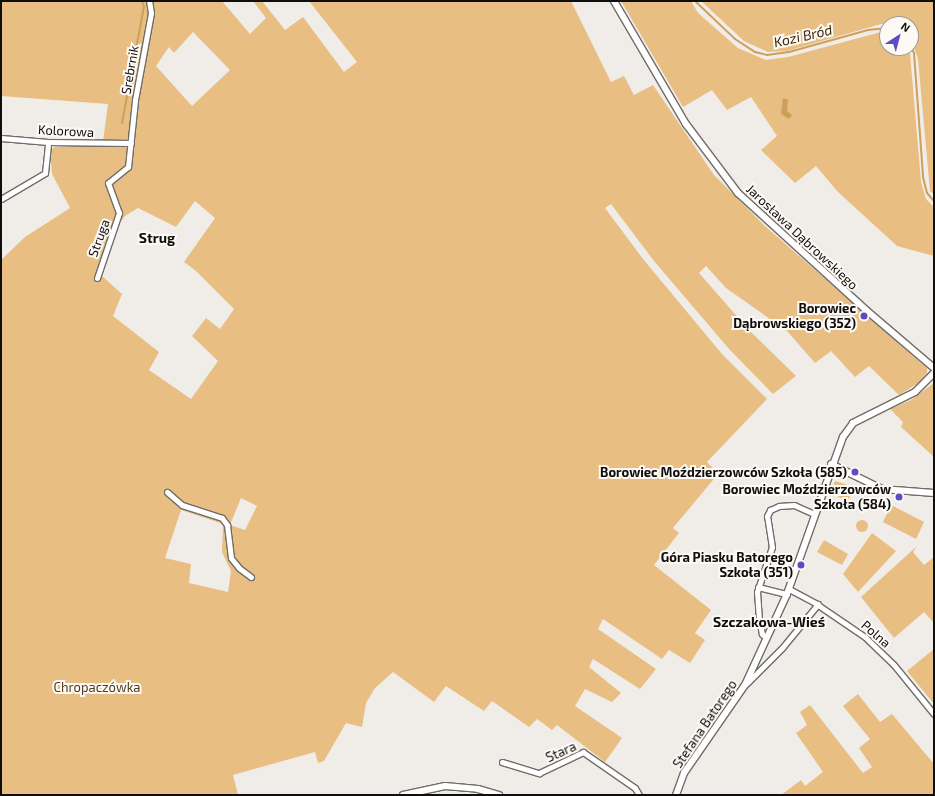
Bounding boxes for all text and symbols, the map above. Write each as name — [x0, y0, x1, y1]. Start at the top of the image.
north arrow — [879, 16, 919, 56]
text: N — [899, 19, 913, 34]
water label: Kozi Bród — [772, 21, 834, 51]
street label: Srebrnik — [118, 44, 142, 96]
street label: Kolorowa — [37, 122, 95, 140]
street label: Jarosława Dąbrowskiego — [743, 181, 861, 293]
street label: Struga — [85, 217, 113, 259]
district label: Strug — [139, 230, 175, 246]
place label: Borowiec Dąbrowskiego (352) — [733, 301, 856, 332]
marker: Borowiec Dąbrowskiego (352) — [859, 311, 869, 321]
place label: Borowiec Moździerzowców Szkoła (585) — [600, 464, 847, 480]
marker: Borowiec Moździerzowców Szkoła (585) — [850, 467, 860, 477]
place label: Borowiec Moździerzowców Szkoła (584) — [723, 482, 891, 513]
marker: Borowiec Moździerzowców Szkoła (584) — [894, 492, 904, 502]
place label: Góra Piasku Batorego Szkoła (351) — [661, 550, 793, 581]
marker: Góra Piasku Batorego Szkoła (351) — [796, 560, 806, 570]
district label: Szczakowa-Wieś — [713, 614, 825, 630]
street label: Polna — [858, 617, 894, 651]
street label: Stefana Batorego — [670, 677, 740, 771]
park label: Chropaczówka — [54, 679, 140, 695]
street label: Stara — [543, 738, 579, 766]

